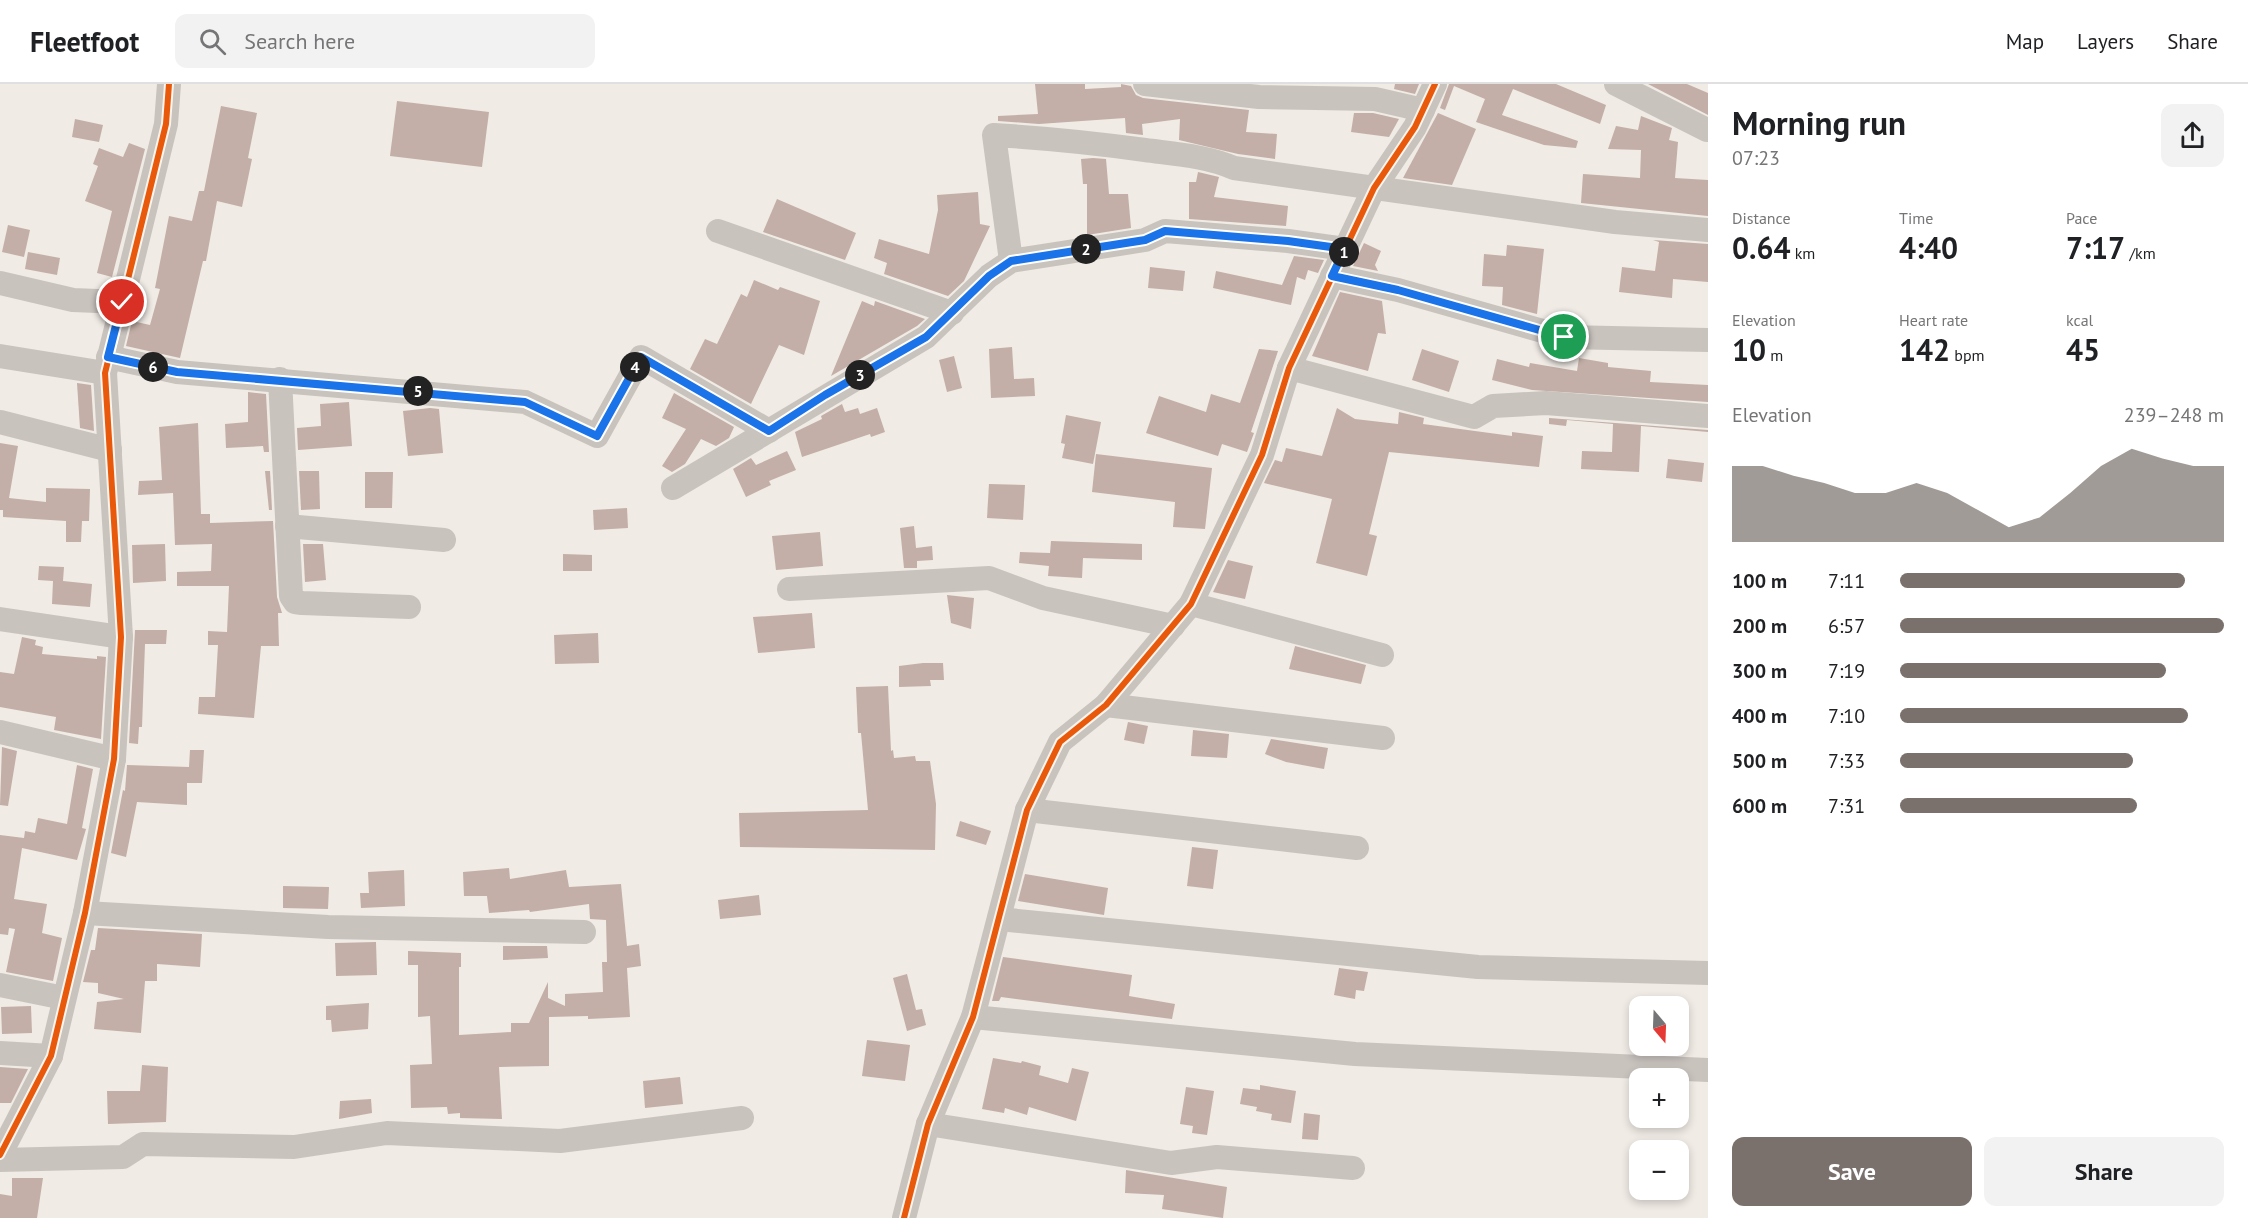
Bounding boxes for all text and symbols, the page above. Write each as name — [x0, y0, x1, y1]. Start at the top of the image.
search box — [175, 14, 595, 68]
text: Fleetfoot — [30, 23, 139, 60]
icon: search — [196, 25, 229, 58]
text: Search here — [244, 27, 355, 55]
text: Map — [2006, 28, 2044, 55]
text: Layers — [2077, 28, 2134, 55]
text: Share — [2167, 28, 2218, 55]
text: Morning run — [1732, 101, 1906, 144]
button: share — [2161, 104, 2224, 167]
text: 07:23 — [1732, 145, 1780, 171]
text: Distance — [1732, 208, 1791, 228]
text: Time — [1899, 208, 1933, 228]
text: Pace — [2066, 208, 2097, 228]
text: 0.64 — [1732, 228, 1790, 267]
text: 4:40 — [1899, 228, 1958, 267]
text: 7:17 — [2066, 228, 2125, 267]
pin: 2 — [1071, 234, 1101, 264]
pin: 1 — [1329, 237, 1359, 267]
text: 2 — [1081, 239, 1091, 259]
text: 1 — [1339, 242, 1349, 262]
text: km — [1790, 243, 1815, 263]
text: /km — [2125, 243, 2156, 263]
pin — [96, 276, 147, 327]
icon: check — [105, 285, 138, 318]
text: Elevation — [1732, 310, 1796, 330]
text: Heart rate — [1899, 310, 1968, 330]
text: kcal — [2066, 310, 2093, 330]
pin — [1538, 311, 1589, 362]
icon: arrive — [1547, 320, 1580, 353]
text: 10 — [1732, 330, 1766, 369]
text: 142 — [1899, 330, 1950, 369]
text: 45 — [2066, 330, 2100, 369]
text: m — [1766, 345, 1783, 365]
text: bpm — [1950, 345, 1985, 365]
pin: 6 — [138, 352, 168, 382]
pin: 4 — [620, 352, 650, 382]
text: 6 — [148, 357, 158, 377]
text: 4 — [630, 357, 640, 377]
pin: 3 — [845, 360, 875, 390]
text: 3 — [855, 365, 865, 385]
pin: 5 — [403, 376, 433, 406]
text: 5 — [413, 381, 423, 401]
text: Elevation — [1732, 402, 1812, 428]
text: 239–248 m — [2124, 402, 2224, 428]
text: 100 m — [1732, 568, 1787, 594]
text: 7:11 — [1828, 568, 1865, 594]
text: 200 m — [1732, 613, 1787, 639]
text: 6:57 — [1828, 613, 1865, 639]
text: 300 m — [1732, 658, 1787, 684]
text: 7:19 — [1828, 658, 1865, 684]
text: 400 m — [1732, 703, 1787, 729]
text: 7:10 — [1828, 703, 1865, 729]
text: 500 m — [1732, 748, 1787, 774]
text: 7:33 — [1828, 748, 1865, 774]
text: 600 m — [1732, 793, 1787, 819]
text: 7:31 — [1828, 793, 1865, 819]
north arrow — [1629, 996, 1689, 1056]
map controls — [1629, 996, 1689, 1200]
button: + — [1629, 1068, 1689, 1128]
button: Save — [1732, 1137, 1972, 1206]
button: Share — [1984, 1137, 2224, 1206]
button: − — [1629, 1140, 1689, 1200]

